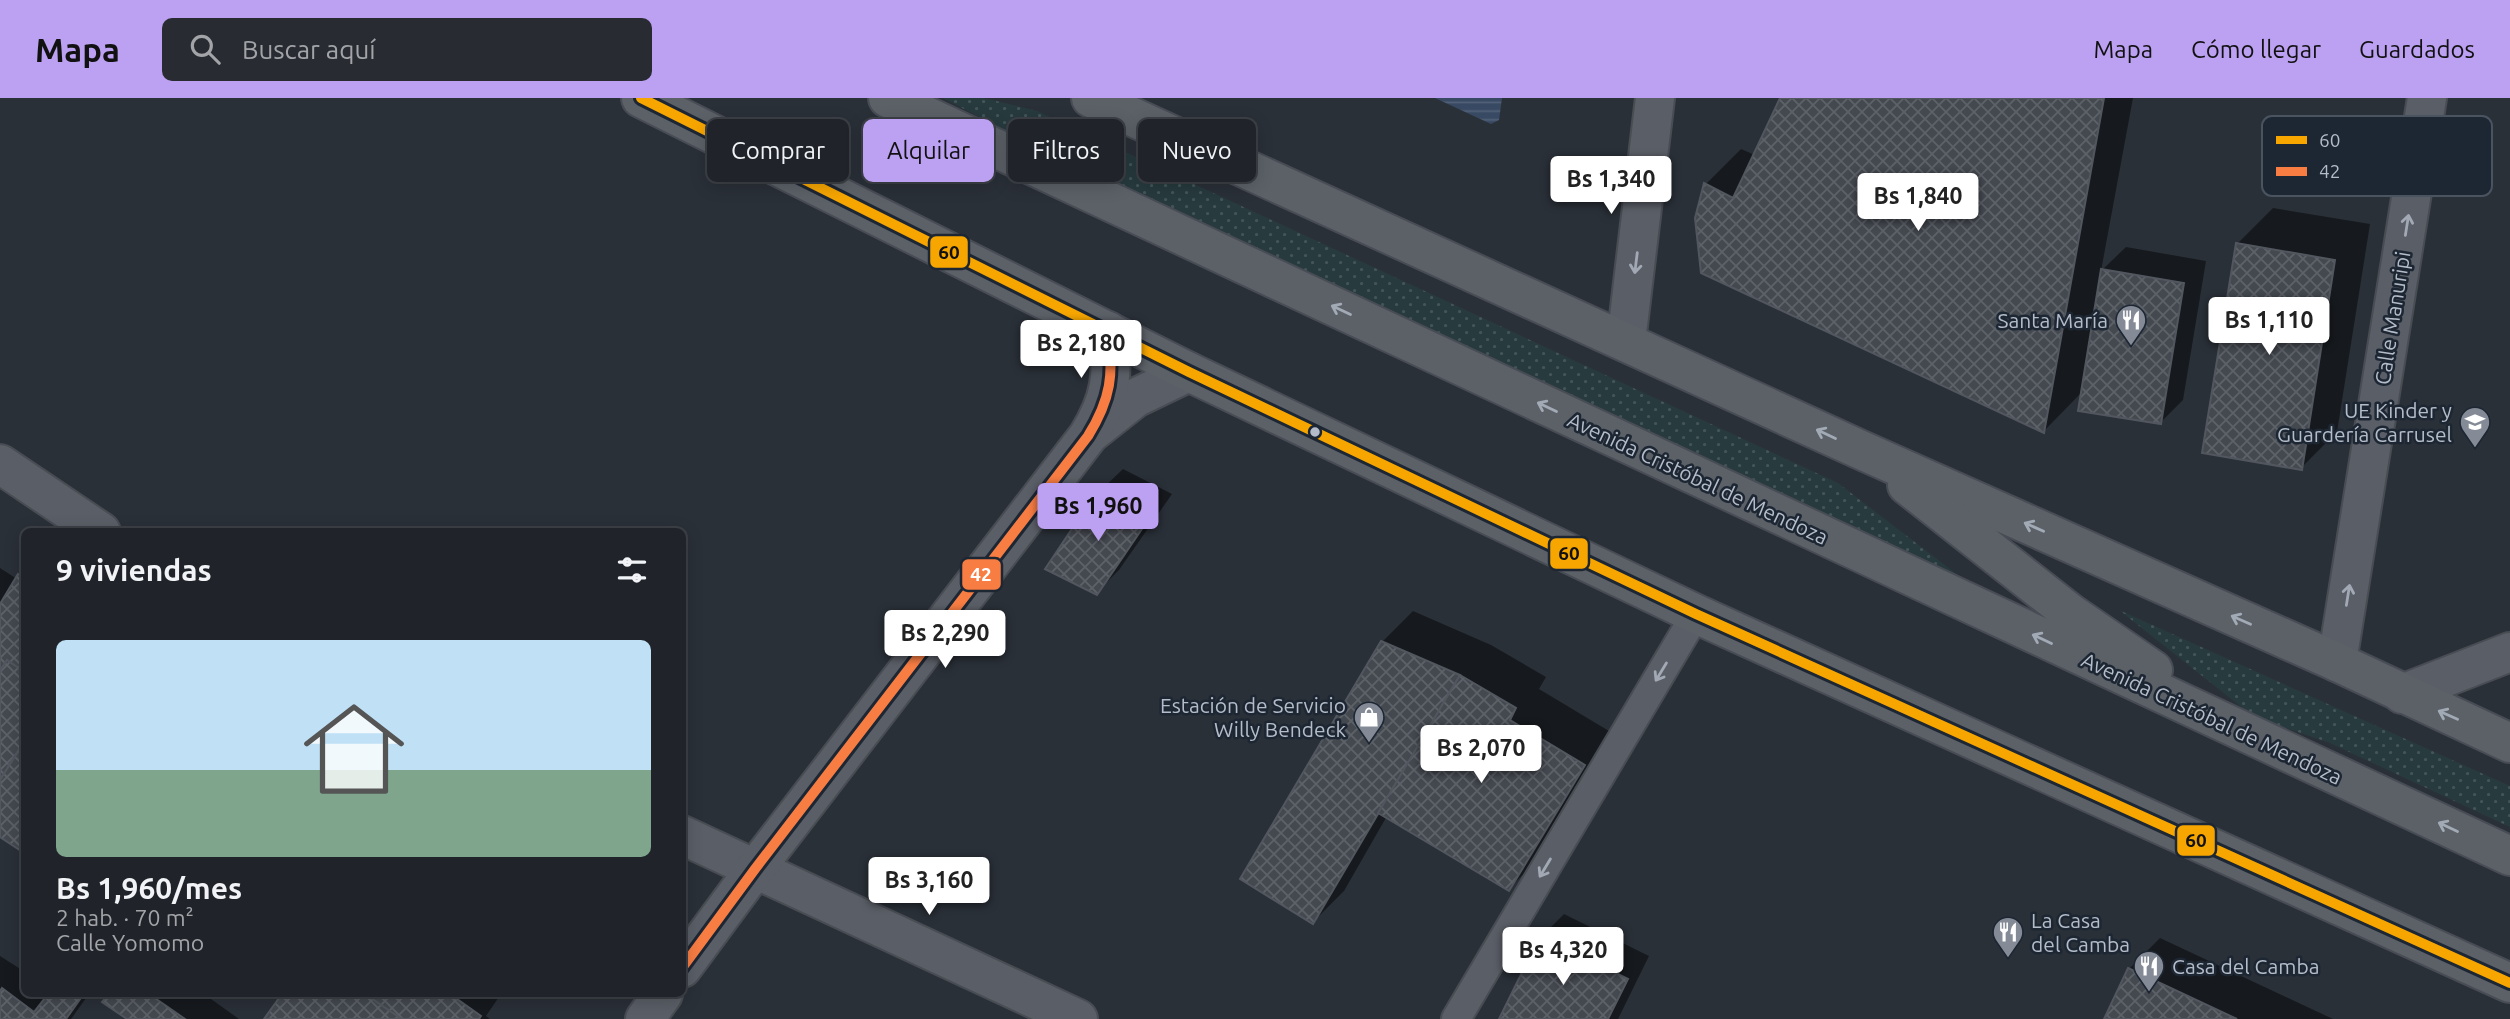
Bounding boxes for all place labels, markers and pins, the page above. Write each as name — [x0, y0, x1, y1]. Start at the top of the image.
pin: Bs 1,340 — [1539, 156, 1683, 216]
pin: Bs 1,840 — [1846, 174, 1990, 233]
pin: Bs 1,110 — [2197, 298, 2341, 357]
restaurant icon: Santa María — [2114, 303, 2148, 347]
place label: Santa María — [1997, 308, 2108, 332]
pin: Bs 2,180 — [1009, 320, 1153, 380]
place label: UE Kinder y Guardería Carrusel — [2277, 398, 2452, 446]
school or university icon: UE Kinder y Guardería Carrusel — [2458, 405, 2492, 449]
unlabelled marker — [1308, 425, 1322, 439]
pin: Bs 1,960 — [1026, 484, 1170, 543]
pin: Bs 2,290 — [873, 610, 1017, 670]
place label: Estación de Servicio Willy Bendeck — [1160, 693, 1346, 741]
shop icon: Estación de Servicio Willy Bendeck — [1352, 700, 1386, 744]
pin: Bs 2,070 — [1409, 726, 1553, 785]
pin: Bs 3,160 — [857, 858, 1001, 917]
place label: La Casa del Camba — [2031, 908, 2130, 956]
restaurant icon: La Casa del Camba — [1991, 915, 2025, 959]
pin: Bs 4,320 — [1491, 928, 1635, 987]
restaurant icon: Casa del Camba — [2132, 949, 2166, 993]
place label: Casa del Camba — [2172, 954, 2319, 978]

